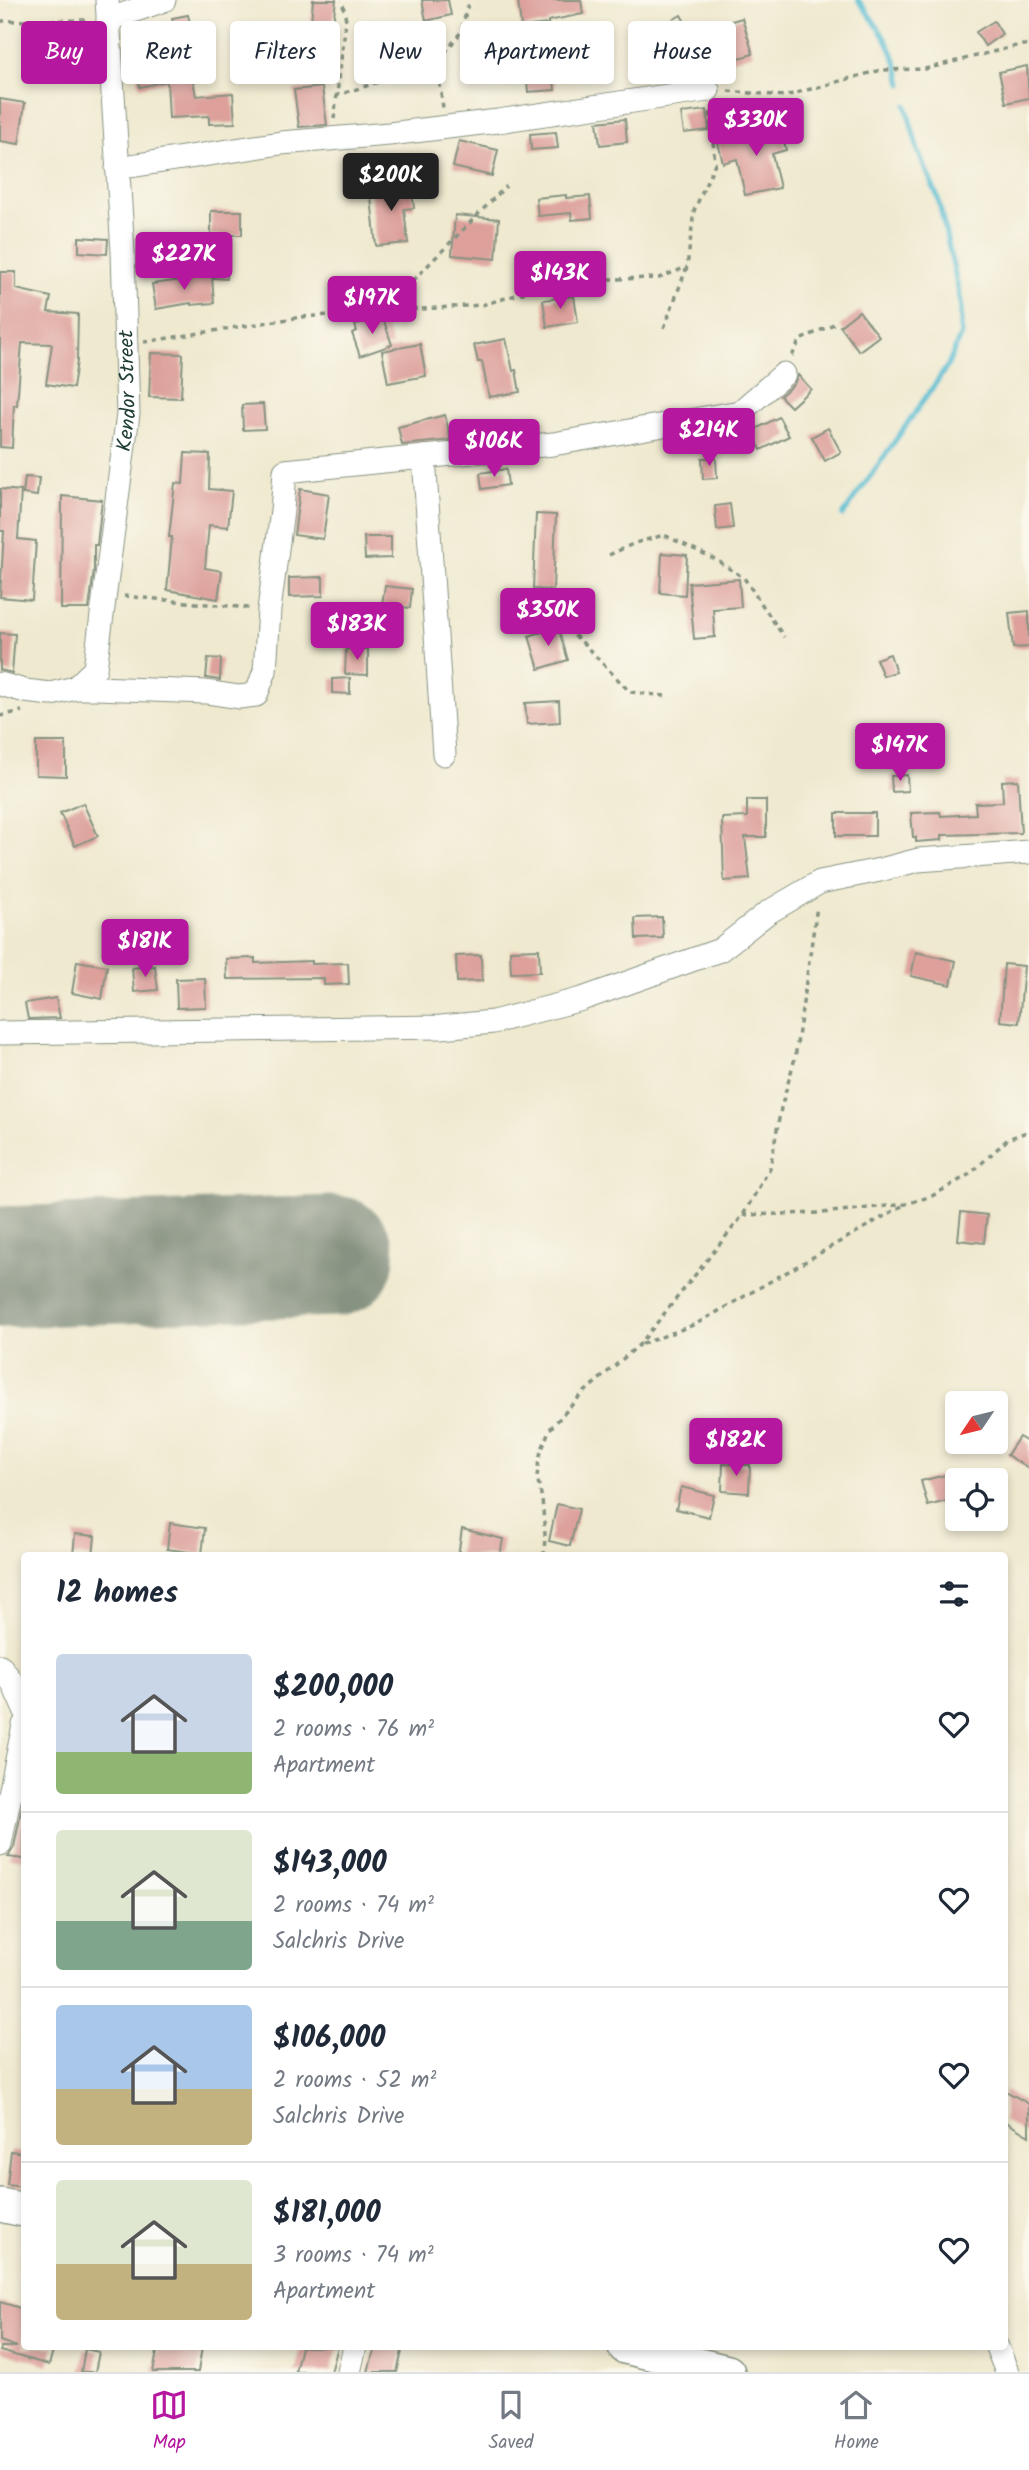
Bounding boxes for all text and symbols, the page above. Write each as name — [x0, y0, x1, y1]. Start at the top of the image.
chip: Buy — [21, 21, 107, 84]
chip: Rent — [121, 21, 216, 84]
chip: Filters — [230, 21, 340, 84]
chip: New — [354, 21, 446, 84]
chip: Apartment — [460, 21, 614, 84]
chip: House — [628, 21, 736, 84]
pin: $330K — [707, 99, 805, 158]
text: $330K — [724, 103, 788, 139]
pin: $200K — [342, 154, 440, 213]
text: $200K — [359, 158, 423, 194]
pin: $227K — [135, 232, 233, 292]
text: $227K — [151, 237, 217, 273]
pin: $143K — [511, 252, 609, 311]
text: $143K — [530, 256, 590, 292]
pin: $197K — [323, 276, 421, 336]
text: $197K — [344, 281, 400, 317]
street label: Kendor Street — [108, 328, 146, 454]
pin: $214K — [660, 408, 758, 468]
text: $214K — [679, 413, 739, 449]
pin: $106K — [445, 420, 543, 479]
text: $106K — [465, 424, 523, 460]
pin: $350K — [499, 588, 597, 648]
text: $350K — [516, 593, 580, 629]
pin: $183K — [308, 602, 406, 662]
text: $183K — [327, 607, 387, 643]
pin: $147K — [851, 724, 949, 783]
text: $147K — [871, 728, 929, 764]
pin: $181K — [96, 920, 194, 979]
text: $181K — [118, 924, 172, 960]
north arrow — [945, 1391, 1008, 1454]
map controls — [945, 1391, 1008, 1531]
pin: $182K — [687, 1418, 785, 1478]
text: $182K — [705, 1423, 767, 1459]
button: locate — [945, 1468, 1008, 1531]
text: 12 homes — [56, 1570, 178, 1618]
icon: filters — [935, 1575, 973, 1613]
text: $200,000 — [273, 1664, 393, 1712]
icon: home — [112, 1682, 196, 1766]
icon: heart — [935, 1705, 973, 1743]
text: 2 rooms · 76 m² — [273, 1712, 434, 1748]
text: Apartment — [273, 1748, 375, 1784]
text: $143,000 — [273, 1840, 387, 1888]
icon: home — [112, 1858, 196, 1942]
icon: heart — [935, 1881, 973, 1919]
text: 2 rooms · 74 m² — [273, 1888, 434, 1924]
text: Salchris Drive — [273, 1924, 404, 1960]
text: $106,000 — [273, 2015, 386, 2063]
icon: home — [112, 2033, 196, 2117]
icon: heart — [935, 2056, 973, 2094]
text: 2 rooms · 52 m² — [273, 2063, 436, 2099]
text: Salchris Drive — [273, 2099, 404, 2135]
text: $181,000 — [273, 2190, 381, 2238]
icon: home — [112, 2208, 196, 2292]
icon: heart — [935, 2231, 973, 2269]
text: 3 rooms · 74 m² — [273, 2238, 434, 2274]
text: Apartment — [273, 2274, 375, 2310]
tab: Map — [150, 2386, 188, 2458]
tab: Saved — [488, 2386, 534, 2458]
tab: Home — [834, 2386, 879, 2458]

